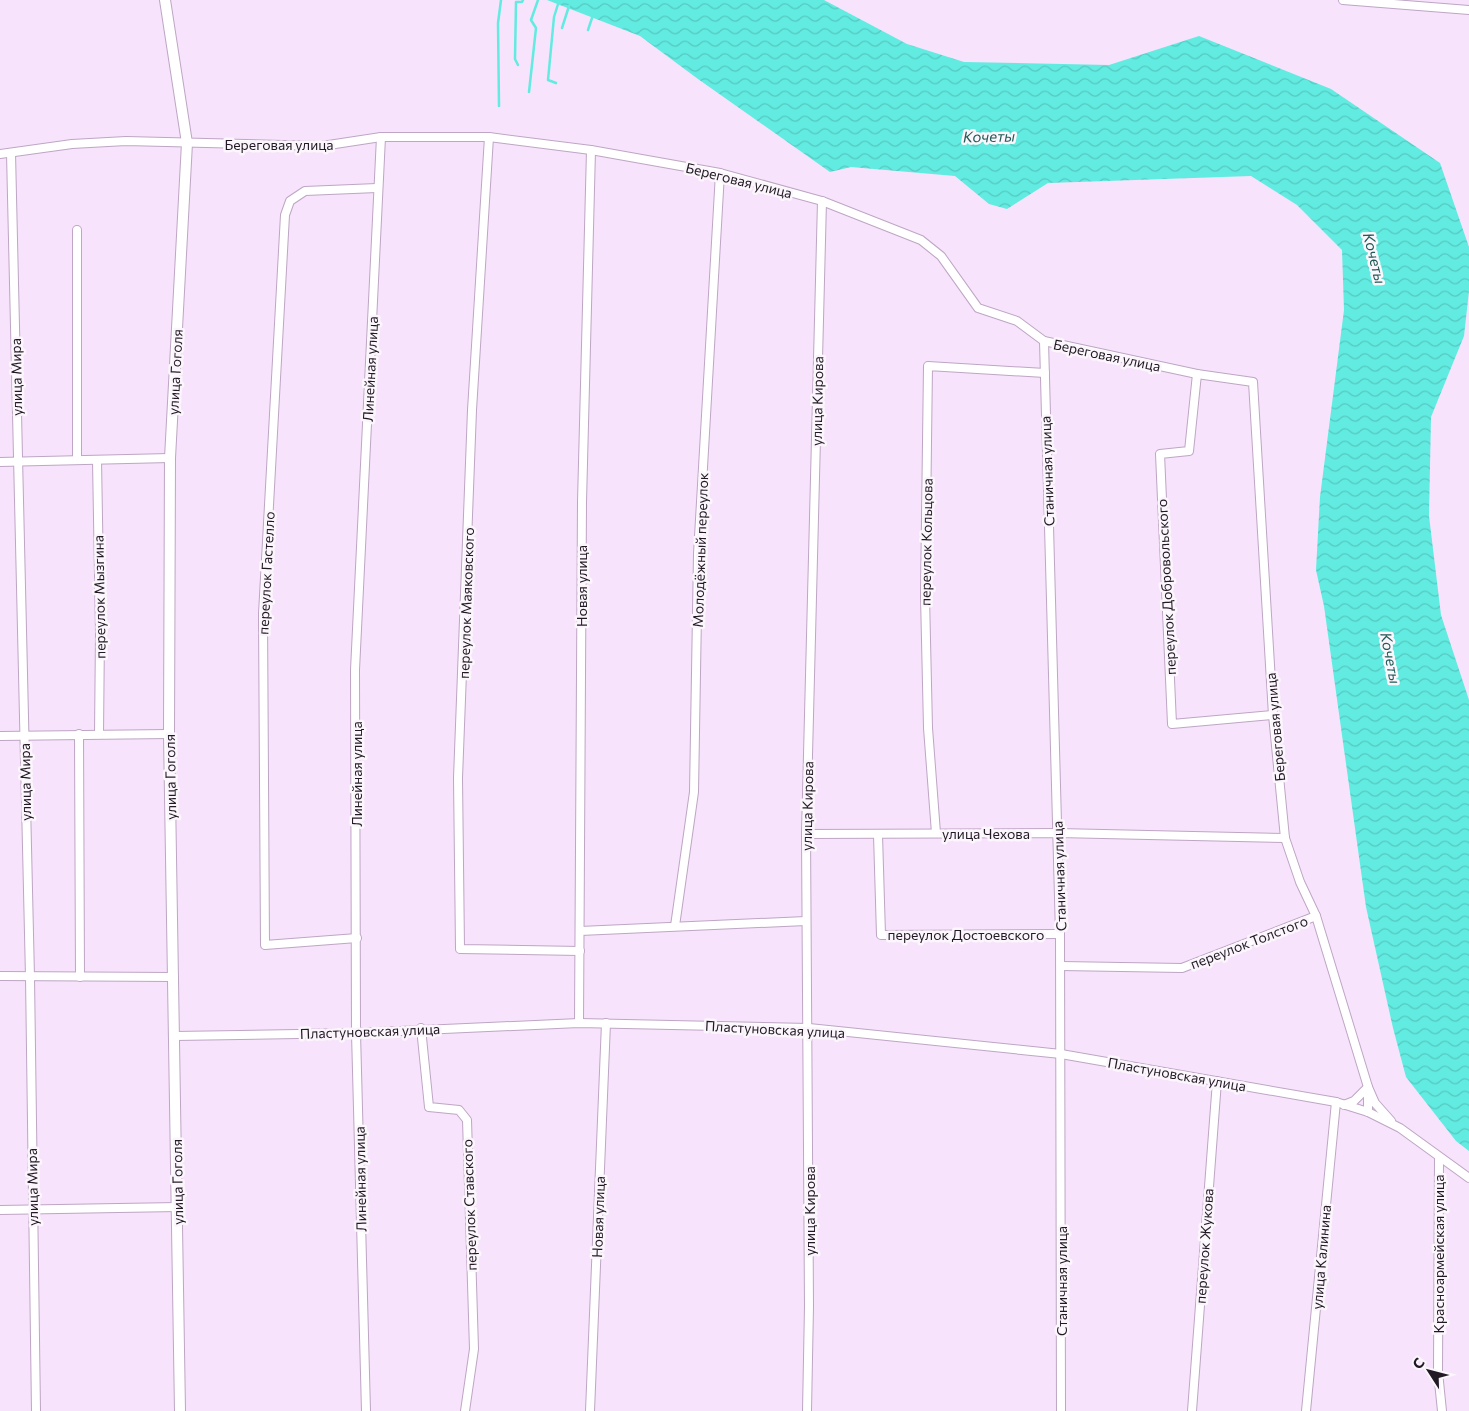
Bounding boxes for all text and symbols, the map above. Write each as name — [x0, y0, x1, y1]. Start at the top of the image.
water label: Кочеты — [963, 127, 1015, 145]
street label: Береговая улица — [224, 136, 334, 153]
street label: Береговая улица — [684, 159, 794, 201]
water label: Кочеты — [1360, 231, 1390, 286]
street label: Линейная улица — [359, 316, 381, 422]
street label: улица Гоголя — [164, 329, 186, 415]
street label: Береговая улица — [1052, 335, 1162, 375]
street label: улица Мира — [7, 338, 25, 416]
street label: улица Кирова — [808, 356, 826, 446]
street label: Станичная улица — [1037, 416, 1057, 526]
street label: Молодёжный переулок — [689, 472, 711, 628]
street label: переулок Кольцова — [916, 478, 936, 606]
street label: переулок Добровольского — [1153, 498, 1179, 676]
street label: переулок Гастелло — [254, 511, 278, 635]
street label: переулок Маяковского — [455, 527, 477, 679]
street label: переулок Мызгина — [89, 535, 109, 659]
street label: Новая улица — [573, 545, 590, 627]
water label: Кочеты — [1377, 631, 1405, 685]
street label: Береговая улица — [1262, 672, 1288, 782]
street label: Линейная улица — [348, 721, 365, 827]
street label: улица Гоголя — [161, 734, 179, 820]
street label: улица Мира — [16, 743, 34, 821]
street label: улица Кирова — [798, 761, 816, 851]
street label: Станичная улица — [1049, 821, 1069, 931]
street label: улица Чехова — [942, 825, 1030, 842]
street label: переулок Толстого — [1188, 912, 1310, 972]
street label: переулок Достоевского — [888, 926, 1044, 943]
street label: Пластуновская улица — [704, 1017, 846, 1041]
street label: Пластуновская улица — [300, 1020, 440, 1042]
street label: Пластуновская улица — [1106, 1053, 1248, 1095]
street label: Линейная улица — [351, 1126, 369, 1232]
street label: улица Гоголя — [168, 1139, 186, 1225]
street label: переулок Ставского — [458, 1139, 480, 1271]
street label: улица Мира — [23, 1148, 41, 1226]
street label: улица Кирова — [801, 1166, 818, 1256]
street label: Красноармейская улица — [1430, 1175, 1447, 1333]
street label: Новая улица — [588, 1176, 608, 1258]
street label: переулок Жукова — [1191, 1188, 1217, 1304]
street label: улица Калинина — [1308, 1204, 1334, 1310]
street label: Станичная улица — [1053, 1226, 1070, 1336]
north arrow — [1404, 1346, 1454, 1396]
text: С — [1408, 1354, 1428, 1372]

